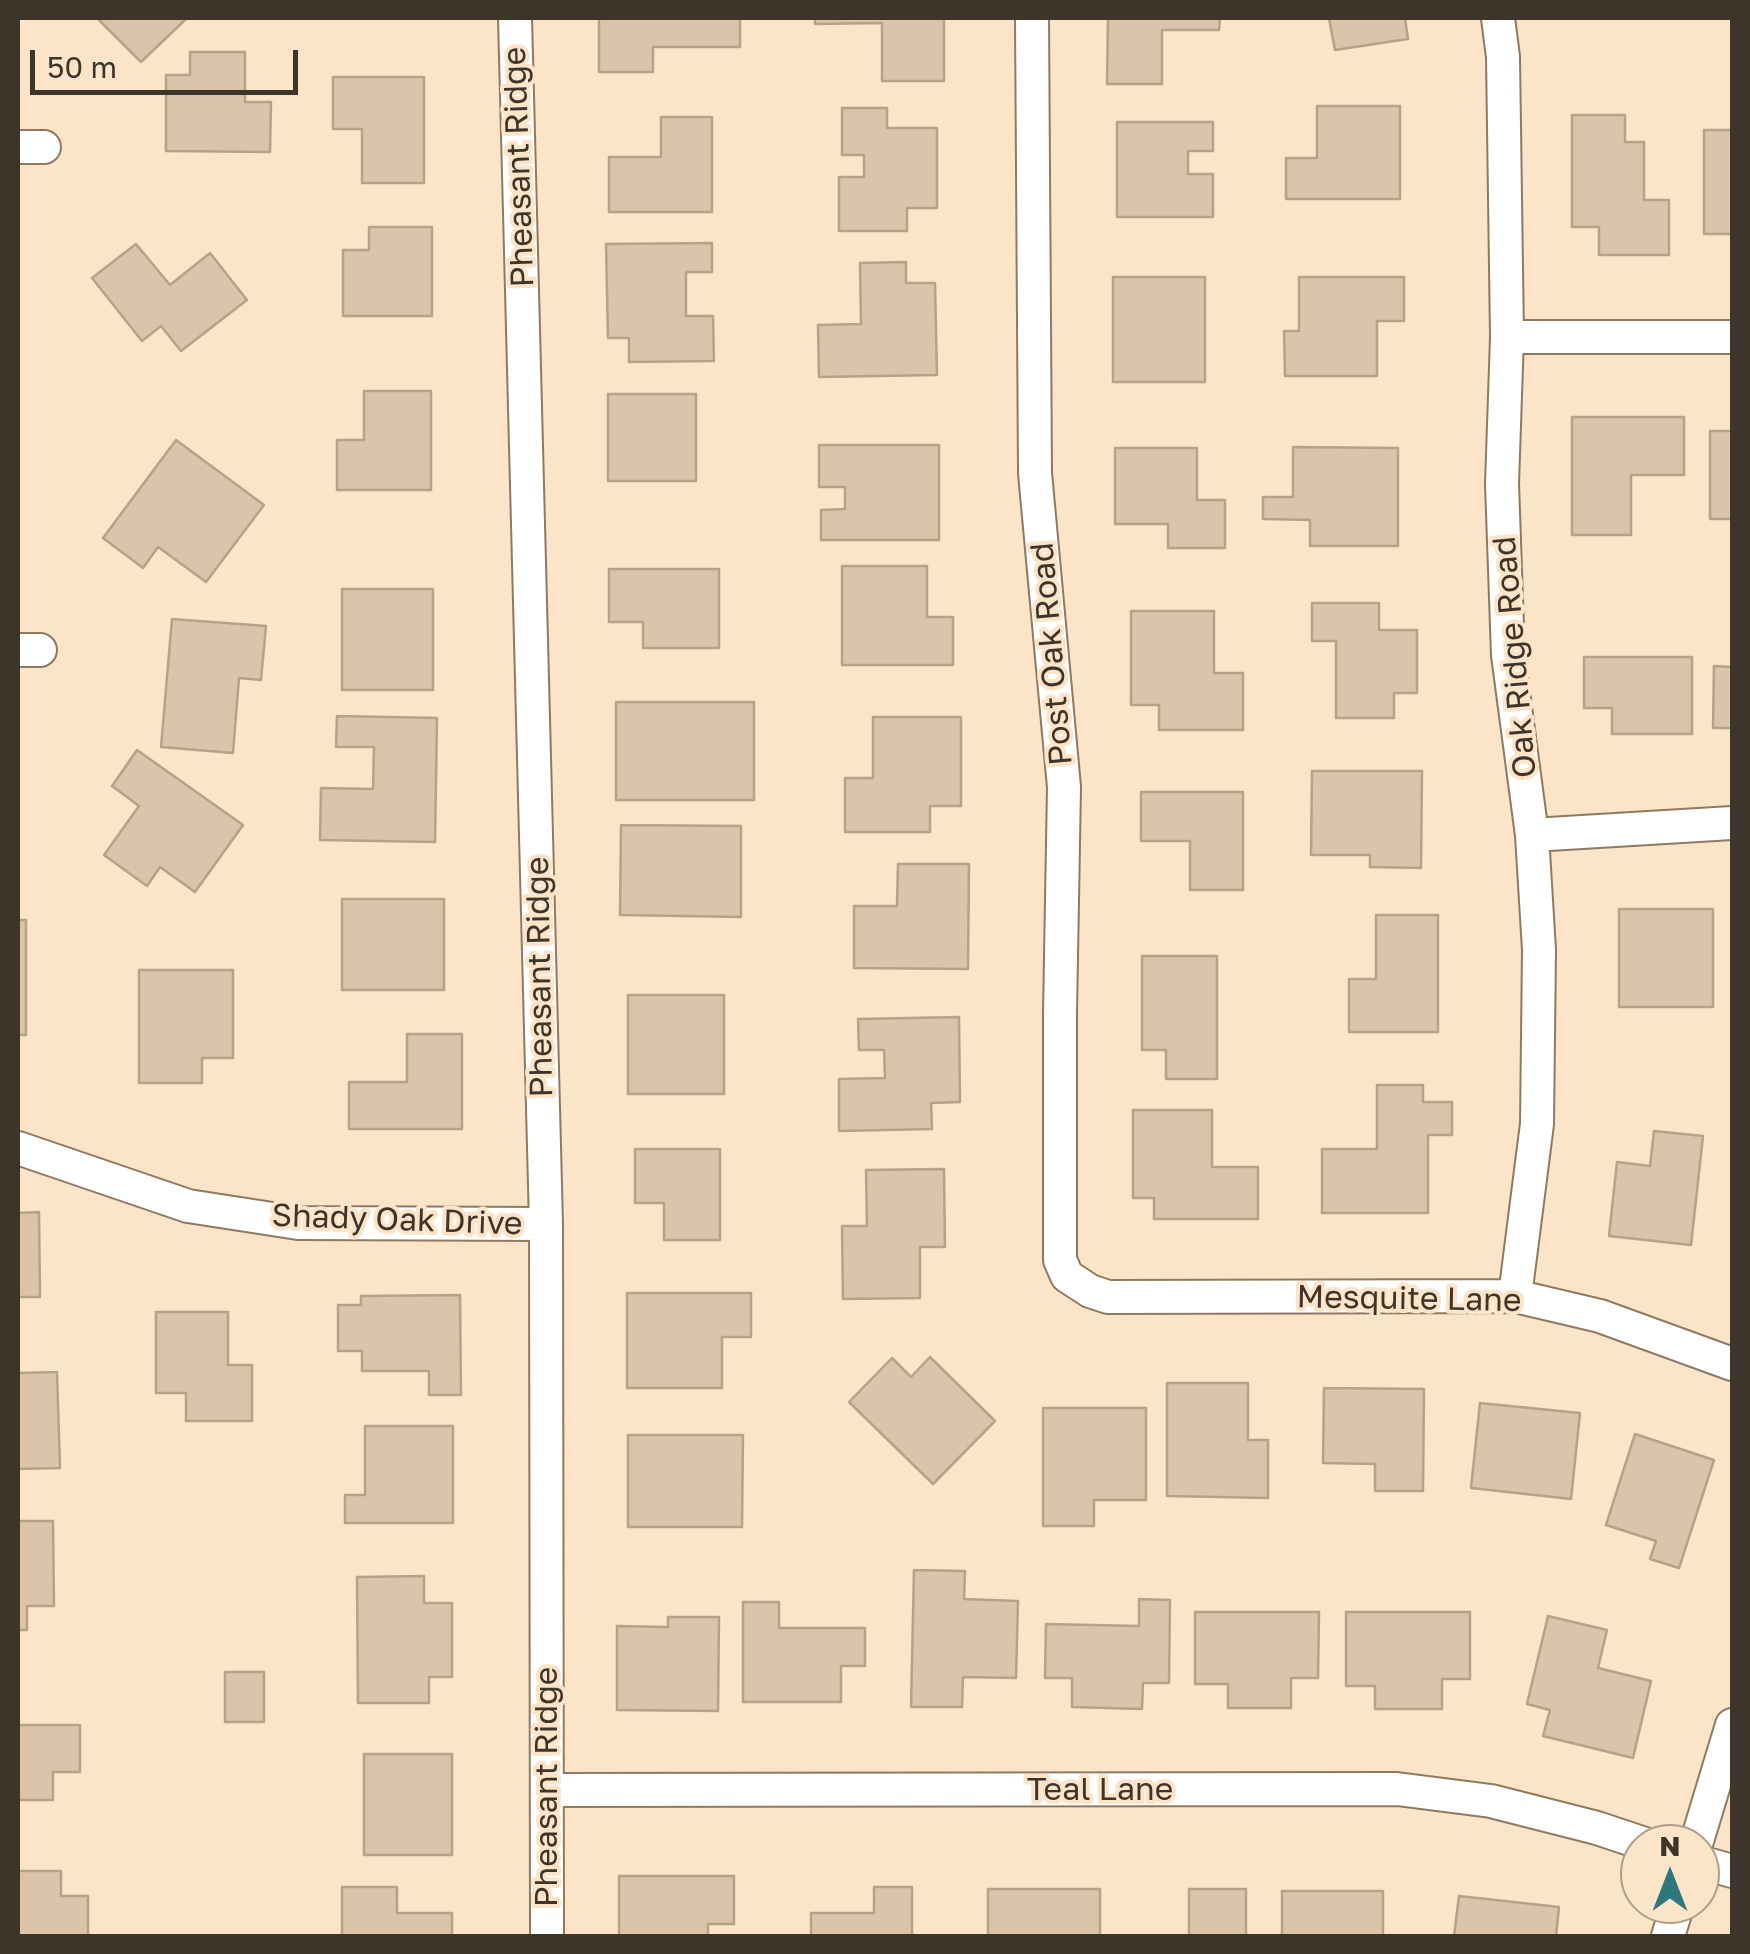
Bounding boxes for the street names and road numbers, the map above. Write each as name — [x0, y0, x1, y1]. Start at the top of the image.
street label: Pheasant Ridge — [496, 46, 542, 288]
street label: Oak Ridge Road — [1485, 535, 1545, 779]
street label: Post Oak Road — [1023, 541, 1081, 767]
street label: Pheasant Ridge — [519, 856, 561, 1098]
street label: Shady Oak Drive — [271, 1196, 523, 1244]
street label: Mesquite Lane — [1296, 1278, 1522, 1320]
street label: Pheasant Ridge — [528, 1667, 566, 1907]
street label: Teal Lane — [1027, 1771, 1173, 1809]

